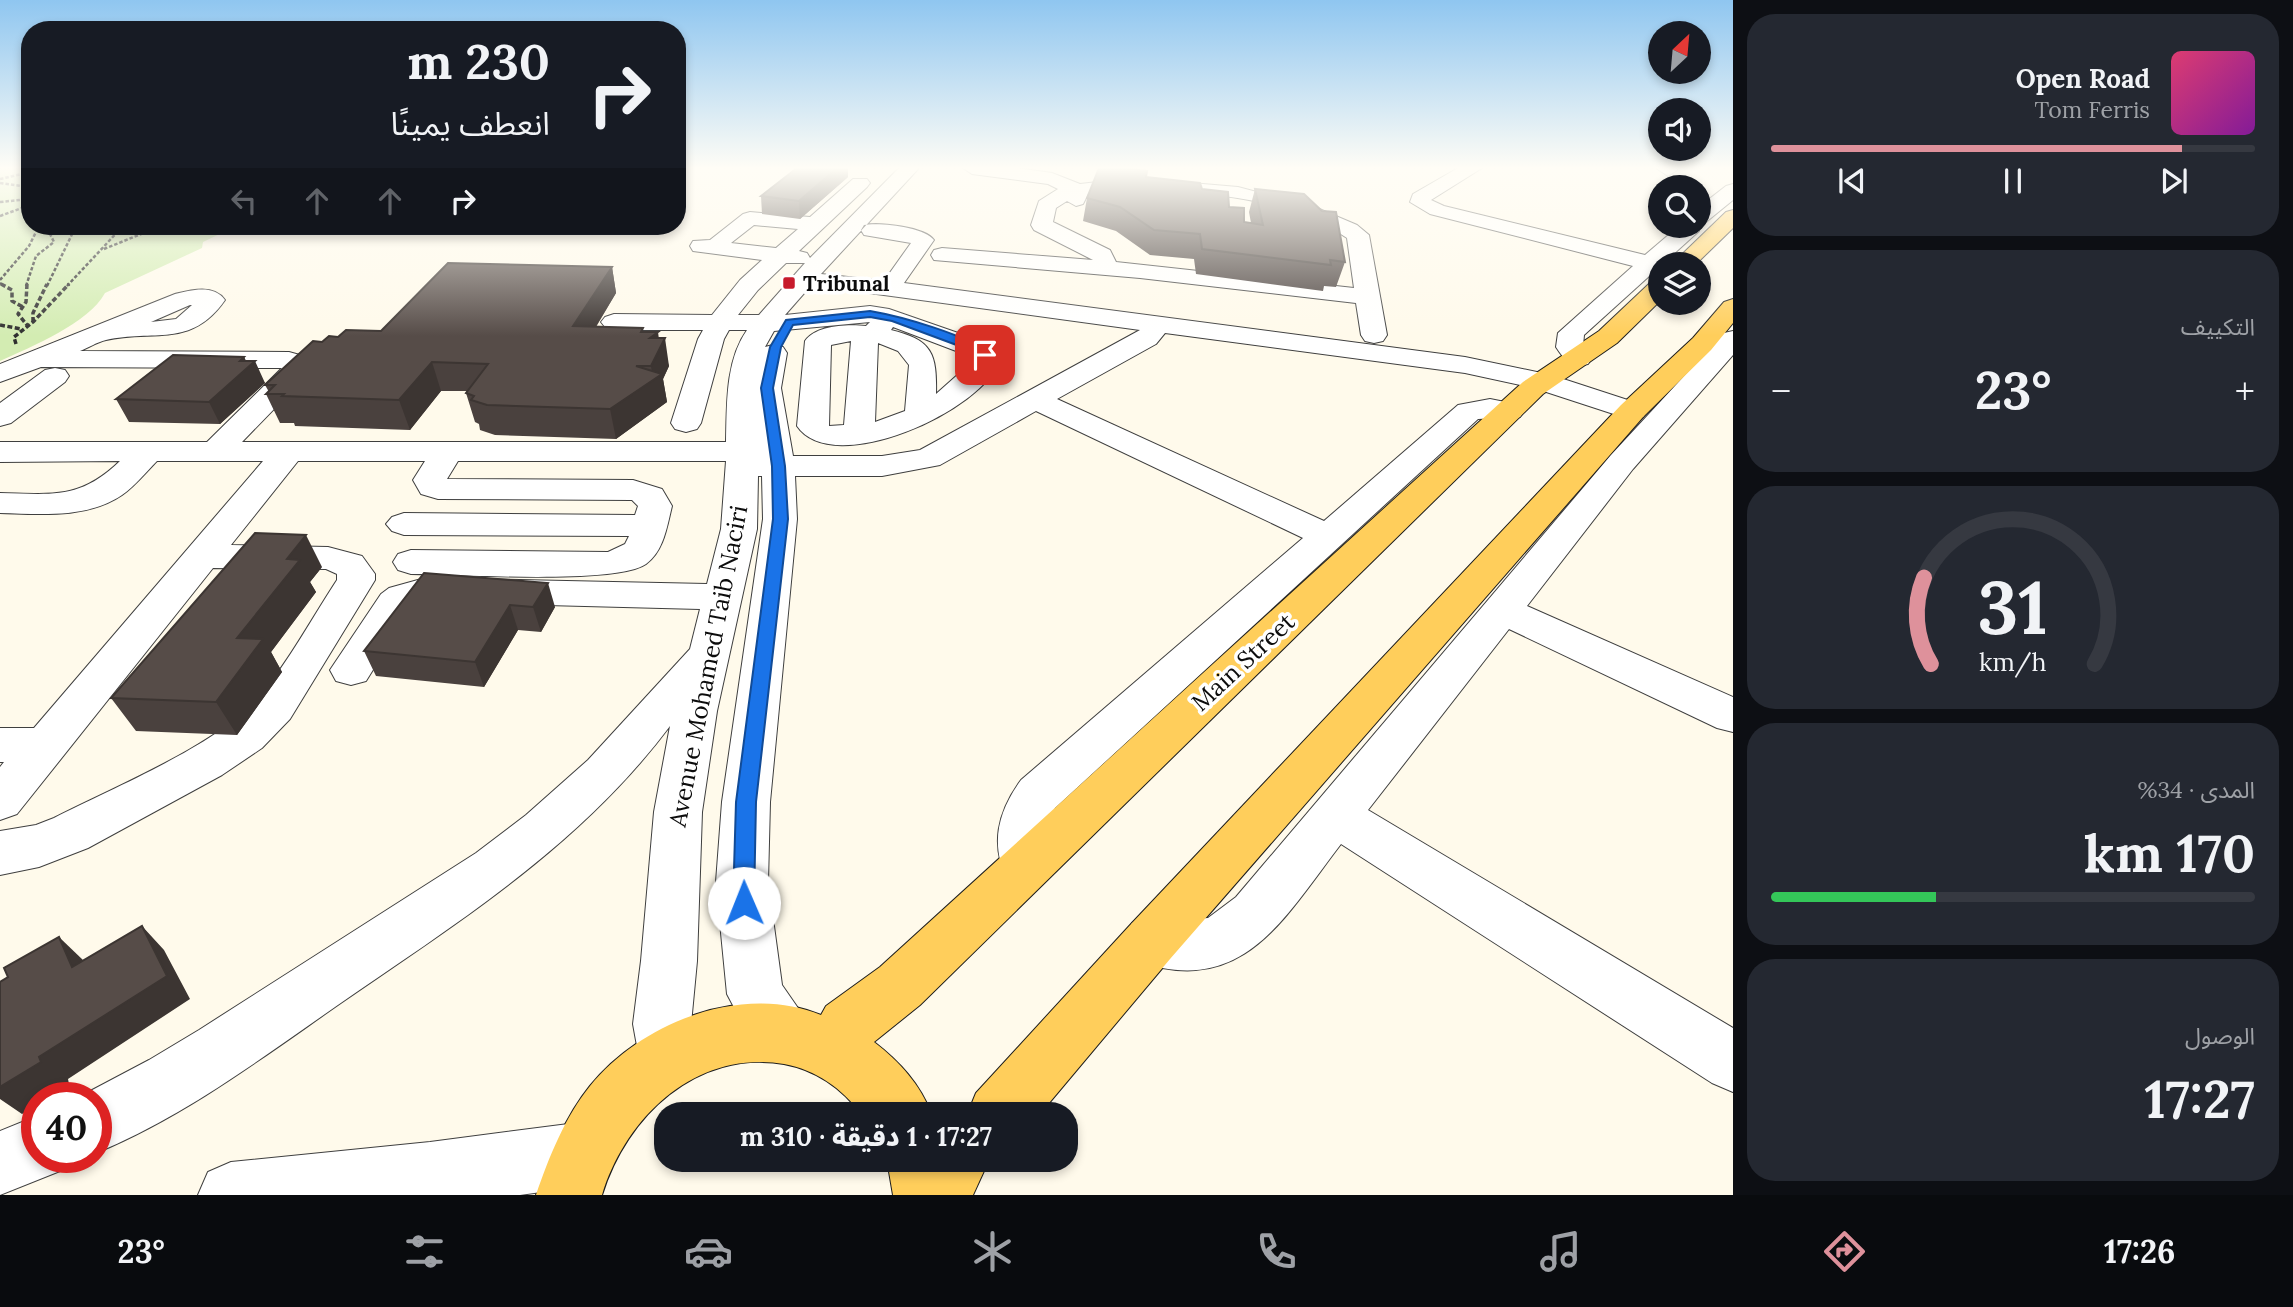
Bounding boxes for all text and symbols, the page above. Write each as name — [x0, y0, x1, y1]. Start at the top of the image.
north arrow — [1648, 21, 1712, 84]
map controls — [1648, 21, 1711, 315]
text: 230 m — [407, 30, 550, 92]
icon: right — [574, 49, 665, 140]
text: Open Road — [2016, 62, 2150, 95]
text: Tom Ferris — [2035, 95, 2150, 124]
button: sound — [1648, 98, 1711, 161]
text: انعطف يمينًا — [391, 103, 550, 144]
icon: previous — [1833, 162, 1871, 200]
icon: pause — [1994, 162, 2032, 200]
icon: next — [2155, 162, 2193, 200]
button: search — [1648, 175, 1711, 238]
icon: left — [225, 182, 263, 220]
icon: ahead — [298, 182, 336, 220]
icon: ahead — [371, 182, 409, 220]
icon: right — [444, 182, 482, 220]
button: layers — [1648, 252, 1711, 315]
place label: Tribunal — [803, 270, 890, 297]
marker: Tribunal — [781, 275, 797, 291]
text: التكييف — [2181, 312, 2255, 341]
pin — [955, 325, 1015, 385]
icon: arrive — [966, 336, 1004, 374]
text: 23° — [1975, 357, 2051, 423]
text: − — [1771, 367, 1791, 415]
text: + — [2235, 367, 2255, 415]
street label: Avenue Mohamed Taib Naciri — [661, 503, 754, 830]
text: 31 — [1978, 561, 2048, 654]
street label: Main Street — [1185, 606, 1302, 718]
text: km/h — [1979, 645, 2047, 677]
text: المدى · 34% — [2137, 775, 2255, 804]
text: 170 km — [2084, 820, 2255, 886]
position arrow — [707, 866, 781, 940]
text: الوصول — [2185, 1021, 2255, 1050]
text: 17:27 — [2144, 1066, 2255, 1132]
speed limit sign: 40 — [21, 1082, 112, 1173]
text: 17:27 · 1 دقيقة · 310 m — [740, 1120, 992, 1153]
icon: filters — [400, 1227, 449, 1276]
icon: car — [684, 1227, 733, 1276]
icon: climate — [968, 1227, 1017, 1276]
icon: phone — [1252, 1227, 1301, 1276]
icon: music — [1536, 1227, 1585, 1276]
icon: directions — [1820, 1227, 1869, 1276]
text: 23° — [118, 1231, 165, 1272]
text: 17:26 — [2104, 1231, 2175, 1272]

